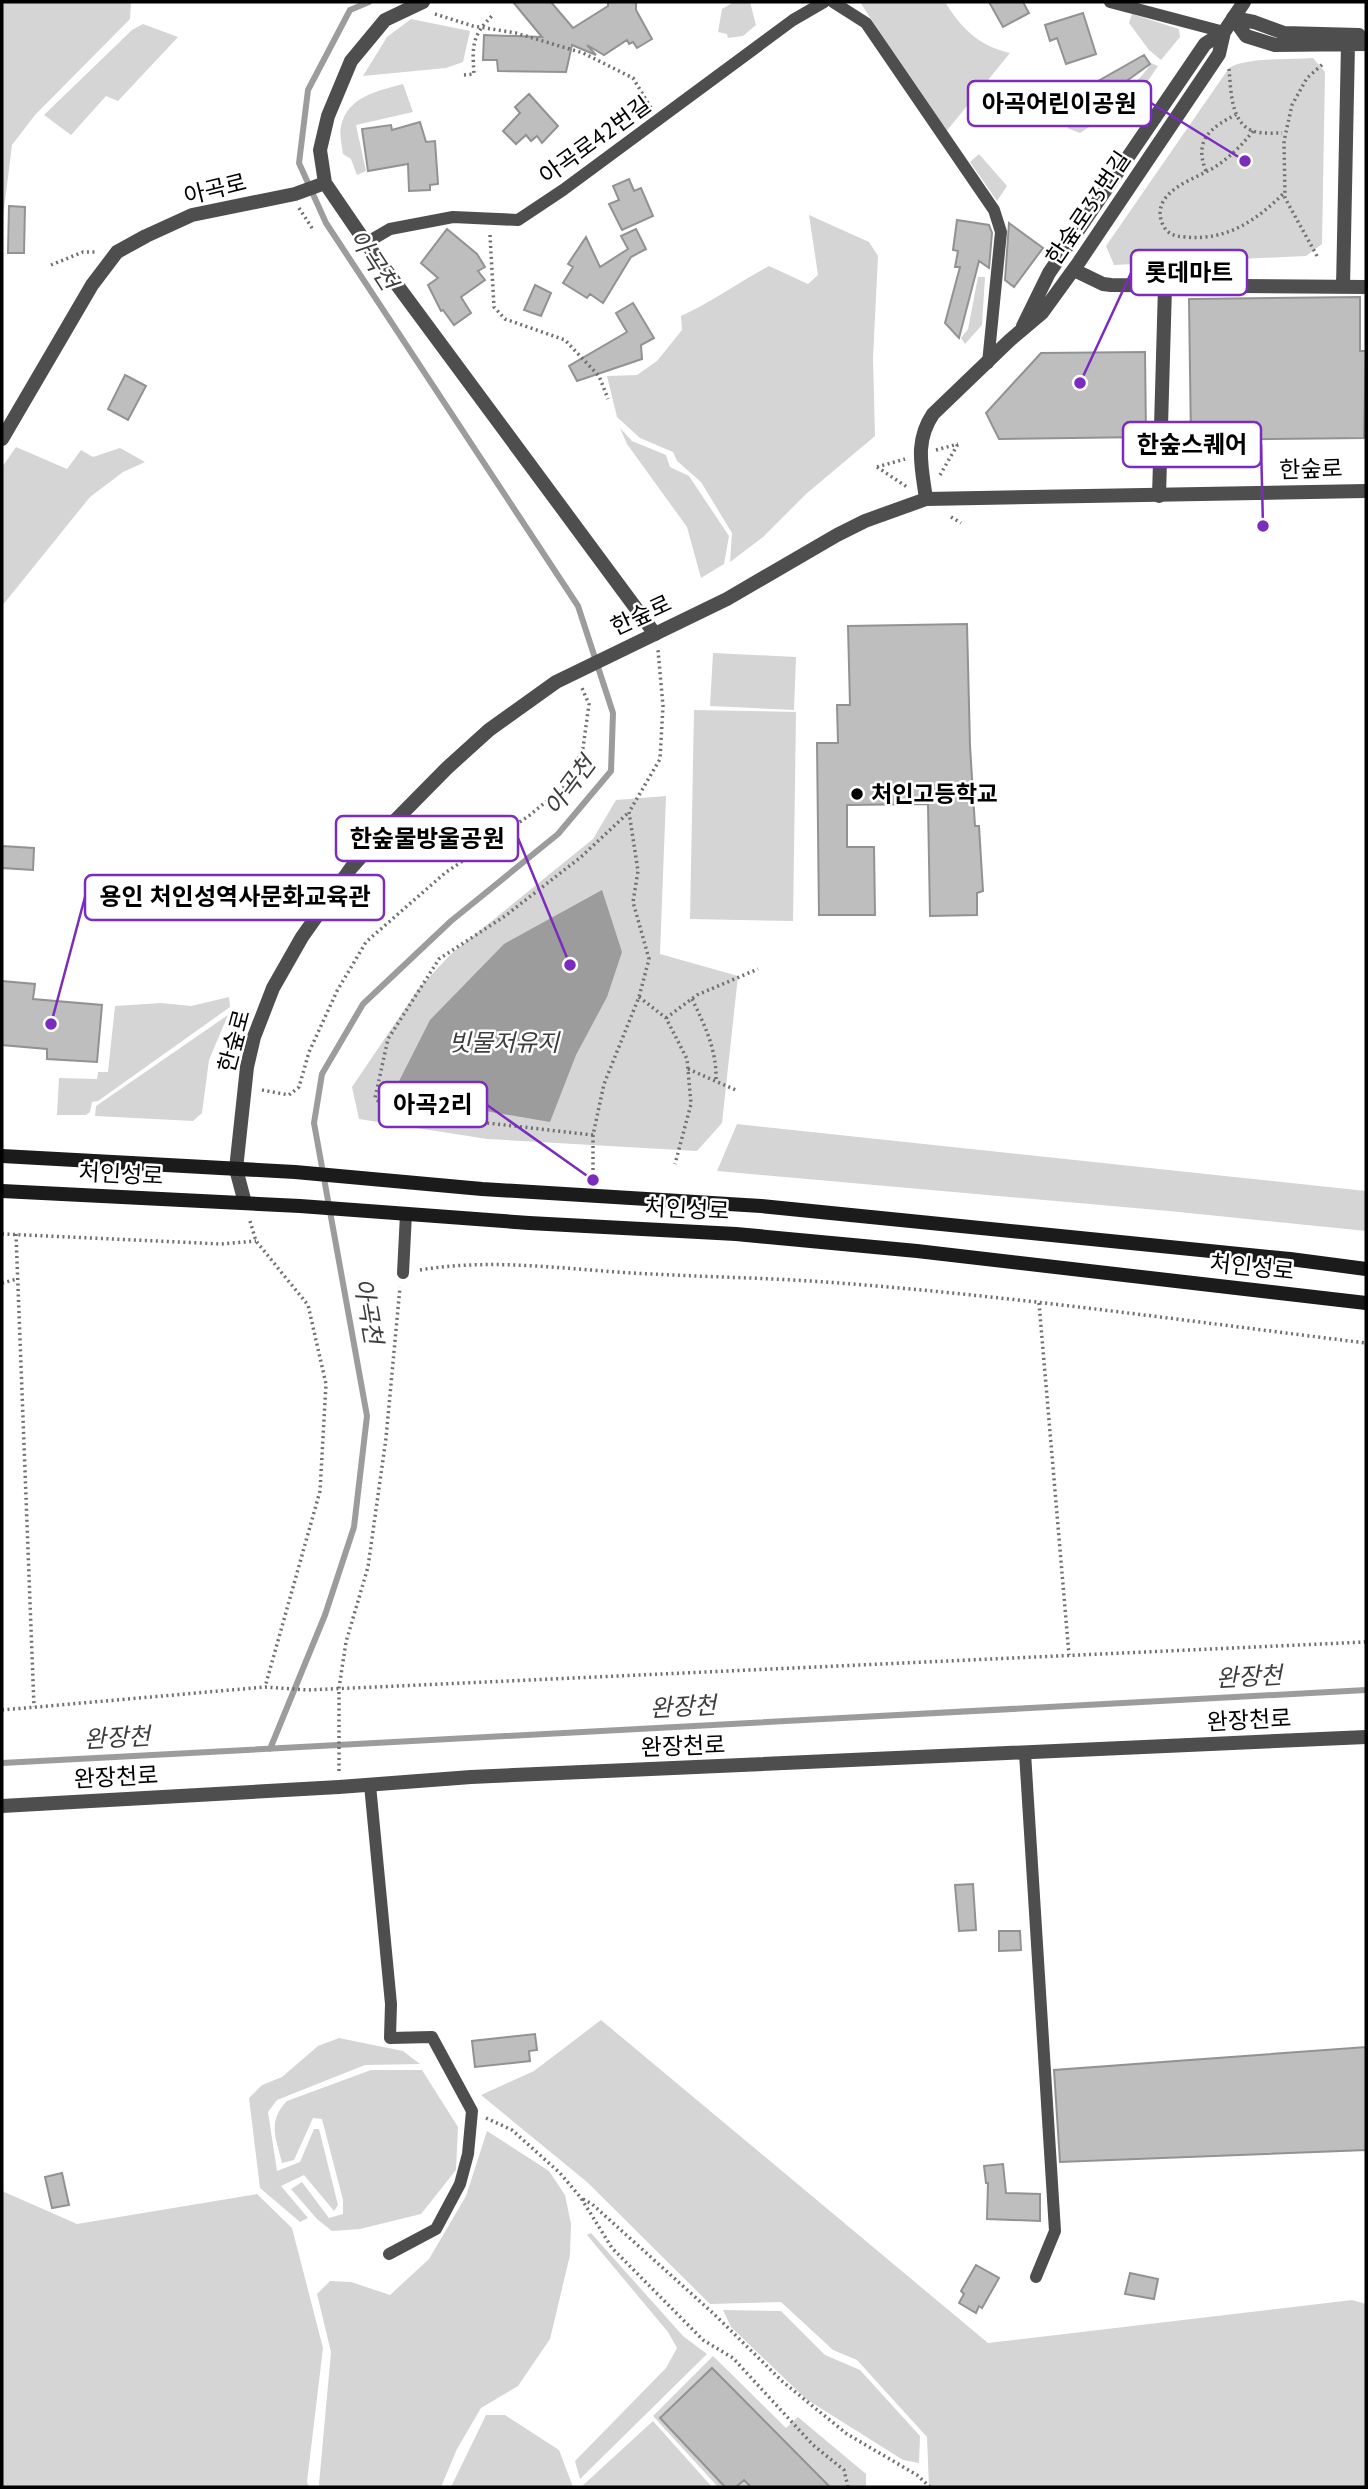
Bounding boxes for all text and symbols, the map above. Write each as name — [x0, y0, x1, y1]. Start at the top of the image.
callout: 아곡어린이공원 — [968, 81, 1151, 126]
text: 아곡어린이공원 — [982, 88, 1136, 119]
street label: 아곡로42번길 — [533, 89, 656, 190]
street label: 한숲로33번길 — [1039, 145, 1136, 270]
street label: 아곡로 — [181, 167, 249, 210]
water label: 아곡천 — [342, 224, 406, 298]
callout: 롯데마트 — [1131, 250, 1247, 295]
text: 롯데마트 — [1145, 257, 1233, 288]
callout: 한숲스퀘어 — [1123, 422, 1261, 467]
text: 한숲스퀘어 — [1137, 429, 1247, 460]
street label: 한숲로 — [1279, 453, 1343, 484]
street label: 한숲로 — [606, 588, 676, 641]
water label: 아곡천 — [537, 748, 604, 821]
place label: 처인고등학교 — [871, 779, 998, 808]
marker: 처인고등학교 — [849, 786, 865, 802]
callout: 한숲물방울공원 — [336, 816, 518, 861]
text: 한숲물방울공원 — [350, 823, 504, 854]
callout: 용인 처인성역사문화교육관 — [85, 875, 384, 920]
text: 용인 처인성역사문화교육관 — [99, 881, 371, 912]
street label: 한숲로 — [211, 1006, 256, 1075]
water label: 빗물저유지 — [449, 1027, 561, 1058]
callout: 아곡2리 — [379, 1082, 487, 1127]
text: 아곡2리 — [393, 1089, 473, 1120]
street label: 처인성로 — [78, 1157, 164, 1190]
street label: 처인성로 — [644, 1192, 730, 1225]
street label: 처인성로 — [1208, 1248, 1296, 1285]
water label: 아곡천 — [347, 1276, 390, 1349]
water label: 완장천 — [1215, 1659, 1286, 1694]
water label: 완장천 — [649, 1689, 720, 1724]
street label: 완장천로 — [1206, 1703, 1292, 1736]
water label: 완장천 — [83, 1720, 154, 1755]
street label: 완장천로 — [640, 1730, 726, 1761]
street label: 완장천로 — [73, 1760, 159, 1793]

